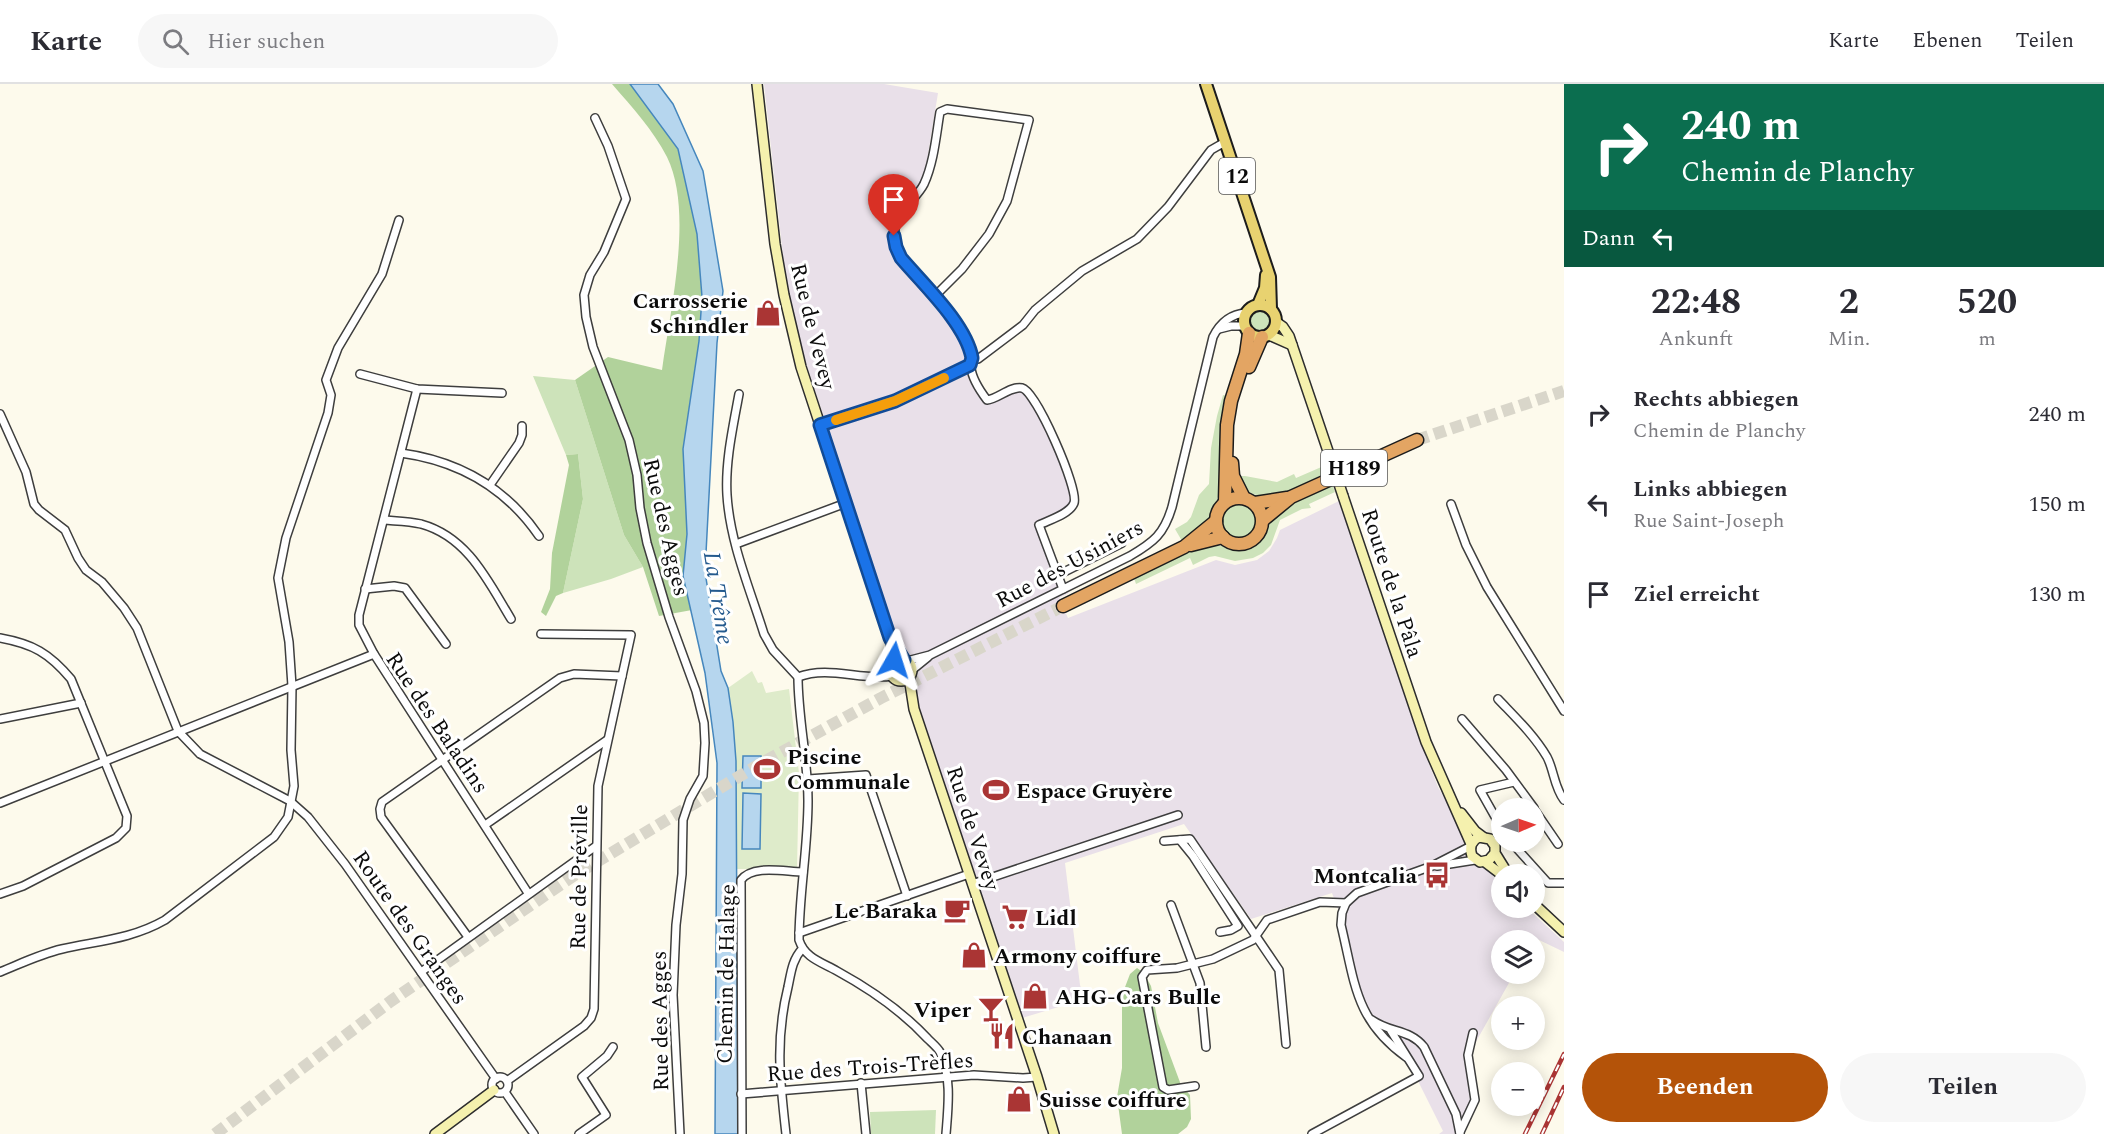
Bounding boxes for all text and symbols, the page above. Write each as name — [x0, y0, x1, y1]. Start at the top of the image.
search box — [138, 14, 558, 68]
text: Karte — [30, 20, 102, 63]
icon: search — [159, 25, 192, 58]
text: Hier suchen — [207, 25, 325, 58]
text: Karte — [1828, 25, 1879, 57]
text: Ebenen — [1912, 25, 1983, 57]
text: Teilen — [2016, 25, 2074, 57]
text: 240 m — [1681, 95, 1800, 158]
icon: right — [1582, 108, 1660, 186]
text: Chemin de Planchy — [1681, 152, 1914, 194]
road number: 12 — [1219, 158, 1255, 194]
pin — [868, 174, 919, 236]
icon: arrive — [877, 183, 910, 216]
text: Dann — [1582, 222, 1635, 255]
icon: left — [1647, 222, 1680, 255]
street label: Rue de Vevey — [781, 260, 845, 394]
text: 22:48 — [1651, 275, 1741, 330]
text: 2 — [1839, 275, 1859, 330]
text: 520 — [1957, 275, 2017, 330]
place label: Carrosserie Schindler — [633, 285, 749, 343]
shop icon: Carrosserie Schindler — [753, 298, 783, 328]
text: Ankunft — [1659, 324, 1733, 354]
text: Min. — [1828, 324, 1870, 354]
text: m — [1978, 324, 1996, 354]
text: Rechts abbiegen — [1633, 383, 1799, 416]
icon: right — [1582, 398, 1615, 431]
text: 240 m — [2029, 398, 2086, 431]
text: Chemin de Planchy — [1633, 416, 1805, 446]
road number: H189 — [1321, 450, 1387, 486]
street label: Rue des Agges — [634, 455, 697, 600]
text: Links abbiegen — [1633, 473, 1788, 506]
icon: left — [1582, 488, 1615, 521]
text: 150 m — [2029, 488, 2086, 521]
street label: Route de la Pâla — [1352, 504, 1431, 663]
text: Rue Saint-Joseph — [1633, 506, 1785, 536]
street label: Rue des Usiniers — [990, 511, 1150, 617]
water label: La Trême — [693, 549, 743, 647]
icon: arrive — [1582, 578, 1615, 611]
text: Ziel erreicht — [1633, 578, 1760, 611]
text: 130 m — [2029, 578, 2086, 611]
position arrow — [862, 628, 926, 692]
street label: Rue des Baladins — [377, 645, 497, 800]
place label: Piscine Communale — [787, 741, 910, 799]
sports icon: Piscine Communale — [752, 754, 782, 784]
street label: Rue de Vevey — [937, 762, 1009, 896]
sports icon: Espace Gruyère — [981, 775, 1011, 805]
place label: Espace Gruyère — [1016, 775, 1173, 808]
north arrow — [1491, 798, 1545, 852]
map controls — [1491, 798, 1545, 1116]
street label: Rue de Préville — [562, 804, 597, 950]
street label: Route des Granges — [344, 844, 475, 1012]
place label: Montcalia — [1313, 860, 1418, 893]
bus stop icon: Montcalia — [1422, 860, 1452, 890]
button: sound — [1491, 864, 1545, 918]
street label: Chemin de Halage — [708, 884, 745, 1064]
place label: Le Baraka — [834, 895, 938, 928]
cafe icon: Le Baraka — [942, 895, 972, 925]
supermarket icon: Lidl — [1000, 902, 1030, 932]
place label: Lidl — [1035, 902, 1077, 935]
button: layers — [1491, 930, 1545, 984]
shop icon: Armony coiffure — [959, 940, 989, 970]
place label: Armony coiffure — [994, 940, 1161, 973]
street label: Rue des Agges — [643, 950, 678, 1092]
shop icon: AHG-Cars Bulle — [1020, 981, 1050, 1011]
place label: AHG-Cars Bulle — [1055, 981, 1221, 1014]
place label: Viper — [914, 994, 972, 1027]
bar icon: Viper — [976, 994, 1006, 1024]
button: + — [1491, 996, 1545, 1050]
restaurant icon: Chanaan — [987, 1021, 1017, 1051]
place label: Chanaan — [1022, 1021, 1113, 1054]
street label: Rue des Trois-Trèfles — [766, 1044, 975, 1091]
button: Beenden — [1582, 1053, 1828, 1122]
button: Teilen — [1840, 1053, 2086, 1122]
button: − — [1491, 1062, 1545, 1116]
shop icon: Suisse coiffure — [1004, 1084, 1034, 1114]
place label: Suisse coiffure — [1039, 1084, 1187, 1117]

